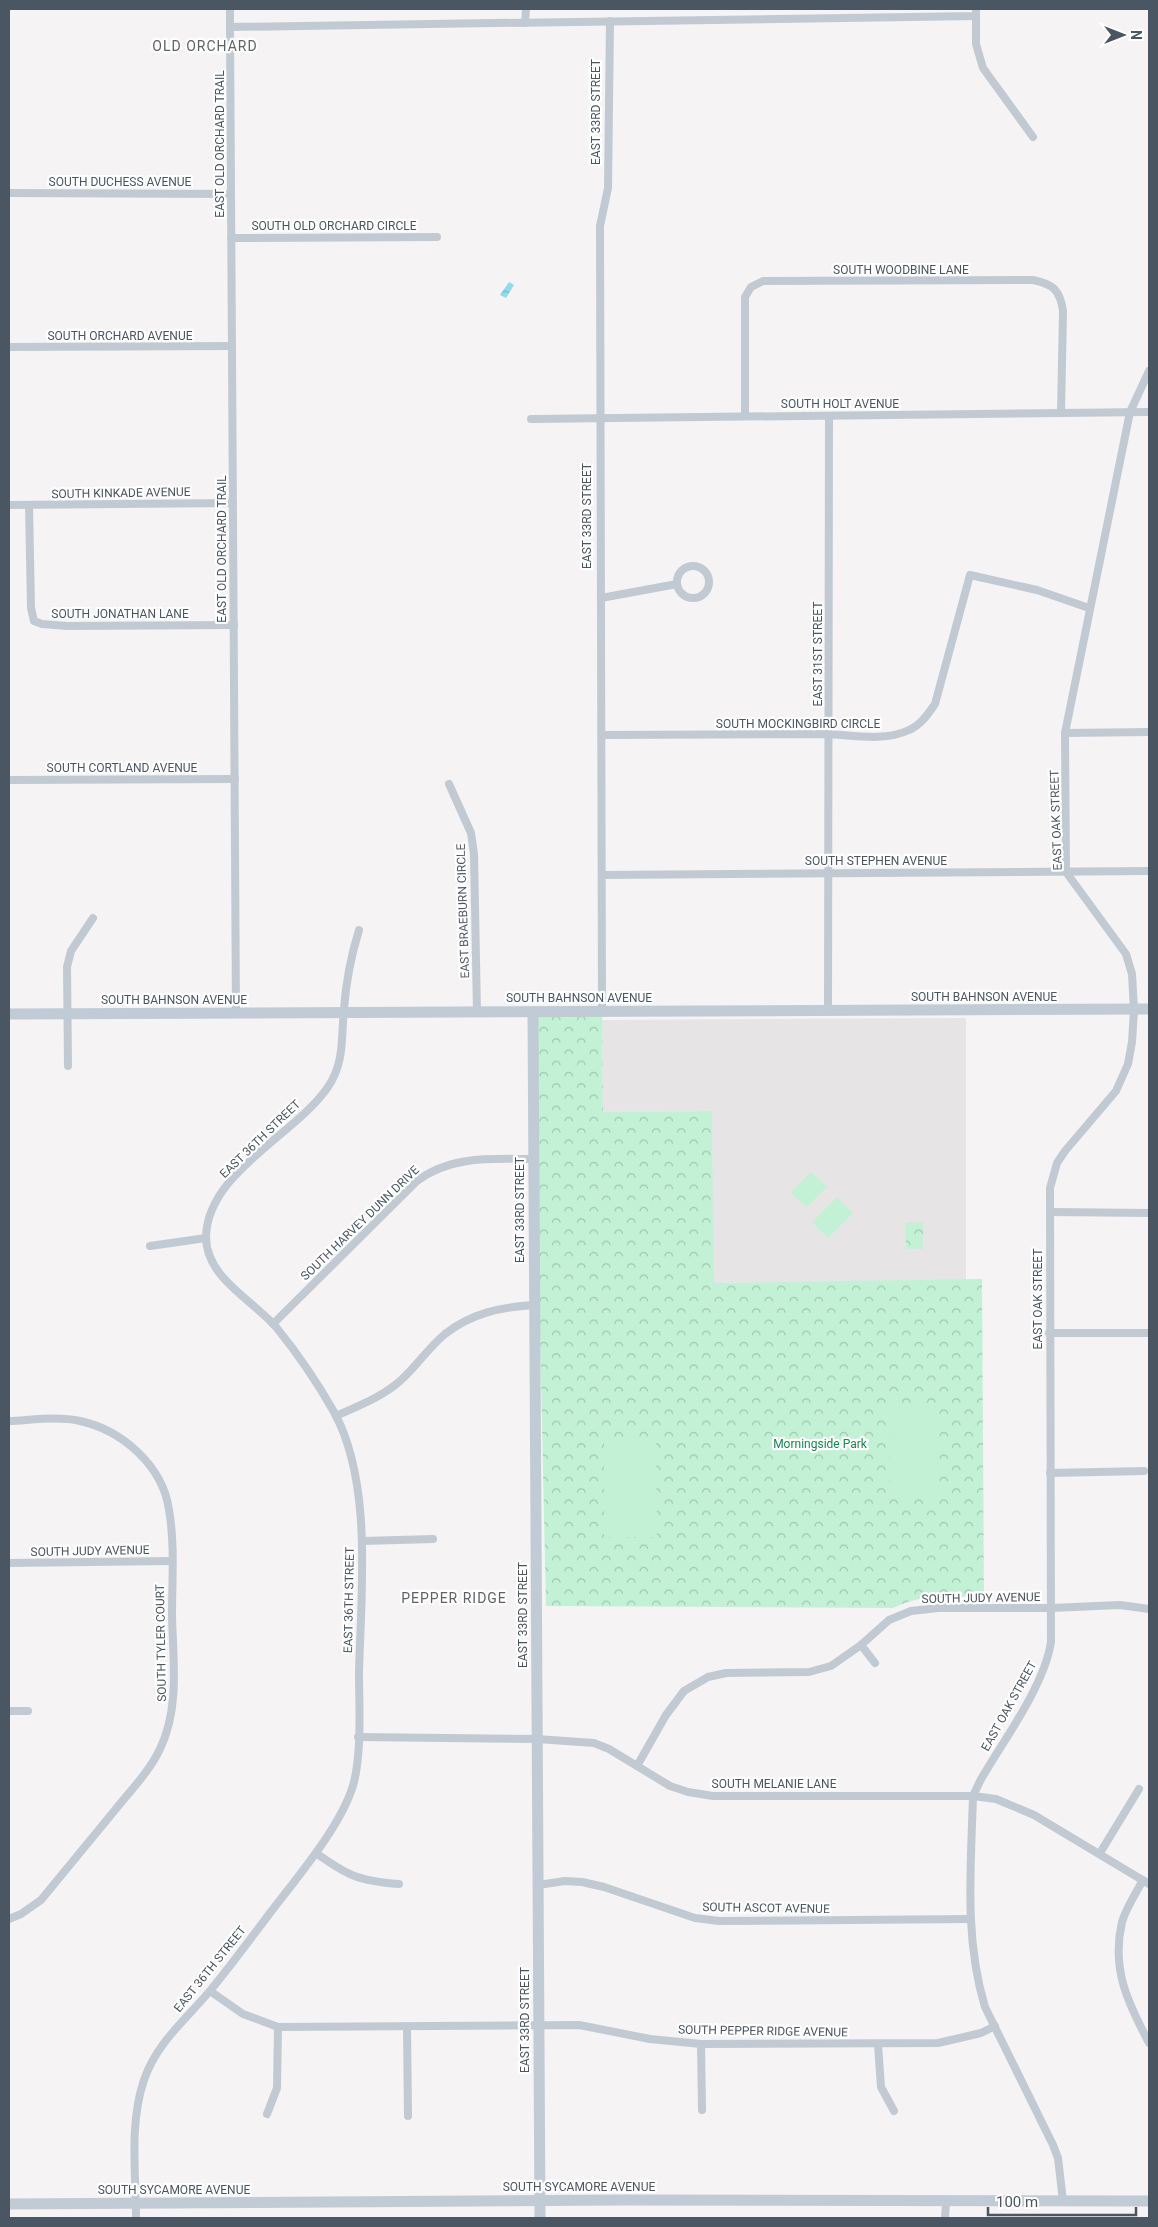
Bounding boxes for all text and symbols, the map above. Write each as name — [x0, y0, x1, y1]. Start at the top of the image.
north arrow — [1098, 10, 1148, 60]
text: N — [1128, 30, 1144, 40]
district label: OLD ORCHARD — [152, 38, 258, 54]
street label: EAST 33RD STREET — [589, 59, 603, 165]
street label: EAST OLD ORCHARD TRAIL — [213, 70, 227, 218]
street label: SOUTH DUCHESS AVENUE — [49, 175, 192, 189]
street label: SOUTH OLD ORCHARD CIRCLE — [251, 219, 417, 233]
street label: SOUTH WOODBINE LANE — [833, 263, 969, 277]
street label: SOUTH ORCHARD AVENUE — [47, 329, 193, 343]
street label: SOUTH HOLT AVENUE — [781, 397, 899, 411]
street label: EAST 33RD STREET — [580, 463, 594, 569]
street label: EAST OLD ORCHARD TRAIL — [215, 475, 229, 623]
street label: SOUTH KINKADE AVENUE — [51, 485, 191, 501]
street label: EAST 31ST STREET — [811, 602, 825, 706]
street label: SOUTH JONATHAN LANE — [51, 607, 189, 621]
street label: SOUTH MOCKINGBIRD CIRCLE — [716, 717, 880, 731]
street label: SOUTH CORTLAND AVENUE — [47, 761, 198, 775]
street label: EAST OAK STREET — [1047, 769, 1065, 871]
street label: EAST BRAEBURN CIRCLE — [454, 843, 472, 979]
street label: SOUTH STEPHEN AVENUE — [805, 854, 947, 868]
street label: SOUTH BAHNSON AVENUE — [911, 990, 1057, 1004]
street label: SOUTH BAHNSON AVENUE — [506, 991, 652, 1005]
street label: SOUTH BAHNSON AVENUE — [101, 993, 247, 1007]
street label: EAST 36TH STREET — [217, 1097, 303, 1181]
street label: EAST 33RD STREET — [513, 1157, 527, 1263]
street label: SOUTH HARVEY DUNN DRIVE — [298, 1163, 422, 1283]
street label: EAST OAK STREET — [1031, 1249, 1045, 1349]
park label: Morningside Park — [773, 1437, 868, 1451]
street label: SOUTH JUDY AVENUE — [30, 1543, 150, 1559]
street label: EAST 36TH STREET — [341, 1547, 357, 1653]
street label: EAST 33RD STREET — [516, 1562, 530, 1668]
street label: SOUTH TYLER COURT — [153, 1584, 169, 1702]
district label: PEPPER RIDGE — [401, 1590, 507, 1606]
street label: SOUTH JUDY AVENUE — [921, 1590, 1041, 1606]
street label: EAST OAK STREET — [978, 1659, 1040, 1753]
street label: SOUTH MELANIE LANE — [712, 1777, 837, 1791]
street label: SOUTH ASCOT AVENUE — [702, 1900, 830, 1916]
street label: EAST 36TH STREET — [171, 1923, 249, 2015]
street label: EAST 33RD STREET — [518, 1967, 532, 2073]
street label: SOUTH PEPPER RIDGE AVENUE — [678, 2023, 848, 2039]
street label: SOUTH SYCAMORE AVENUE — [503, 2180, 655, 2194]
street label: SOUTH SYCAMORE AVENUE — [98, 2183, 250, 2197]
scale bar — [988, 2184, 1136, 2216]
text: 100 m — [996, 2193, 1038, 2211]

